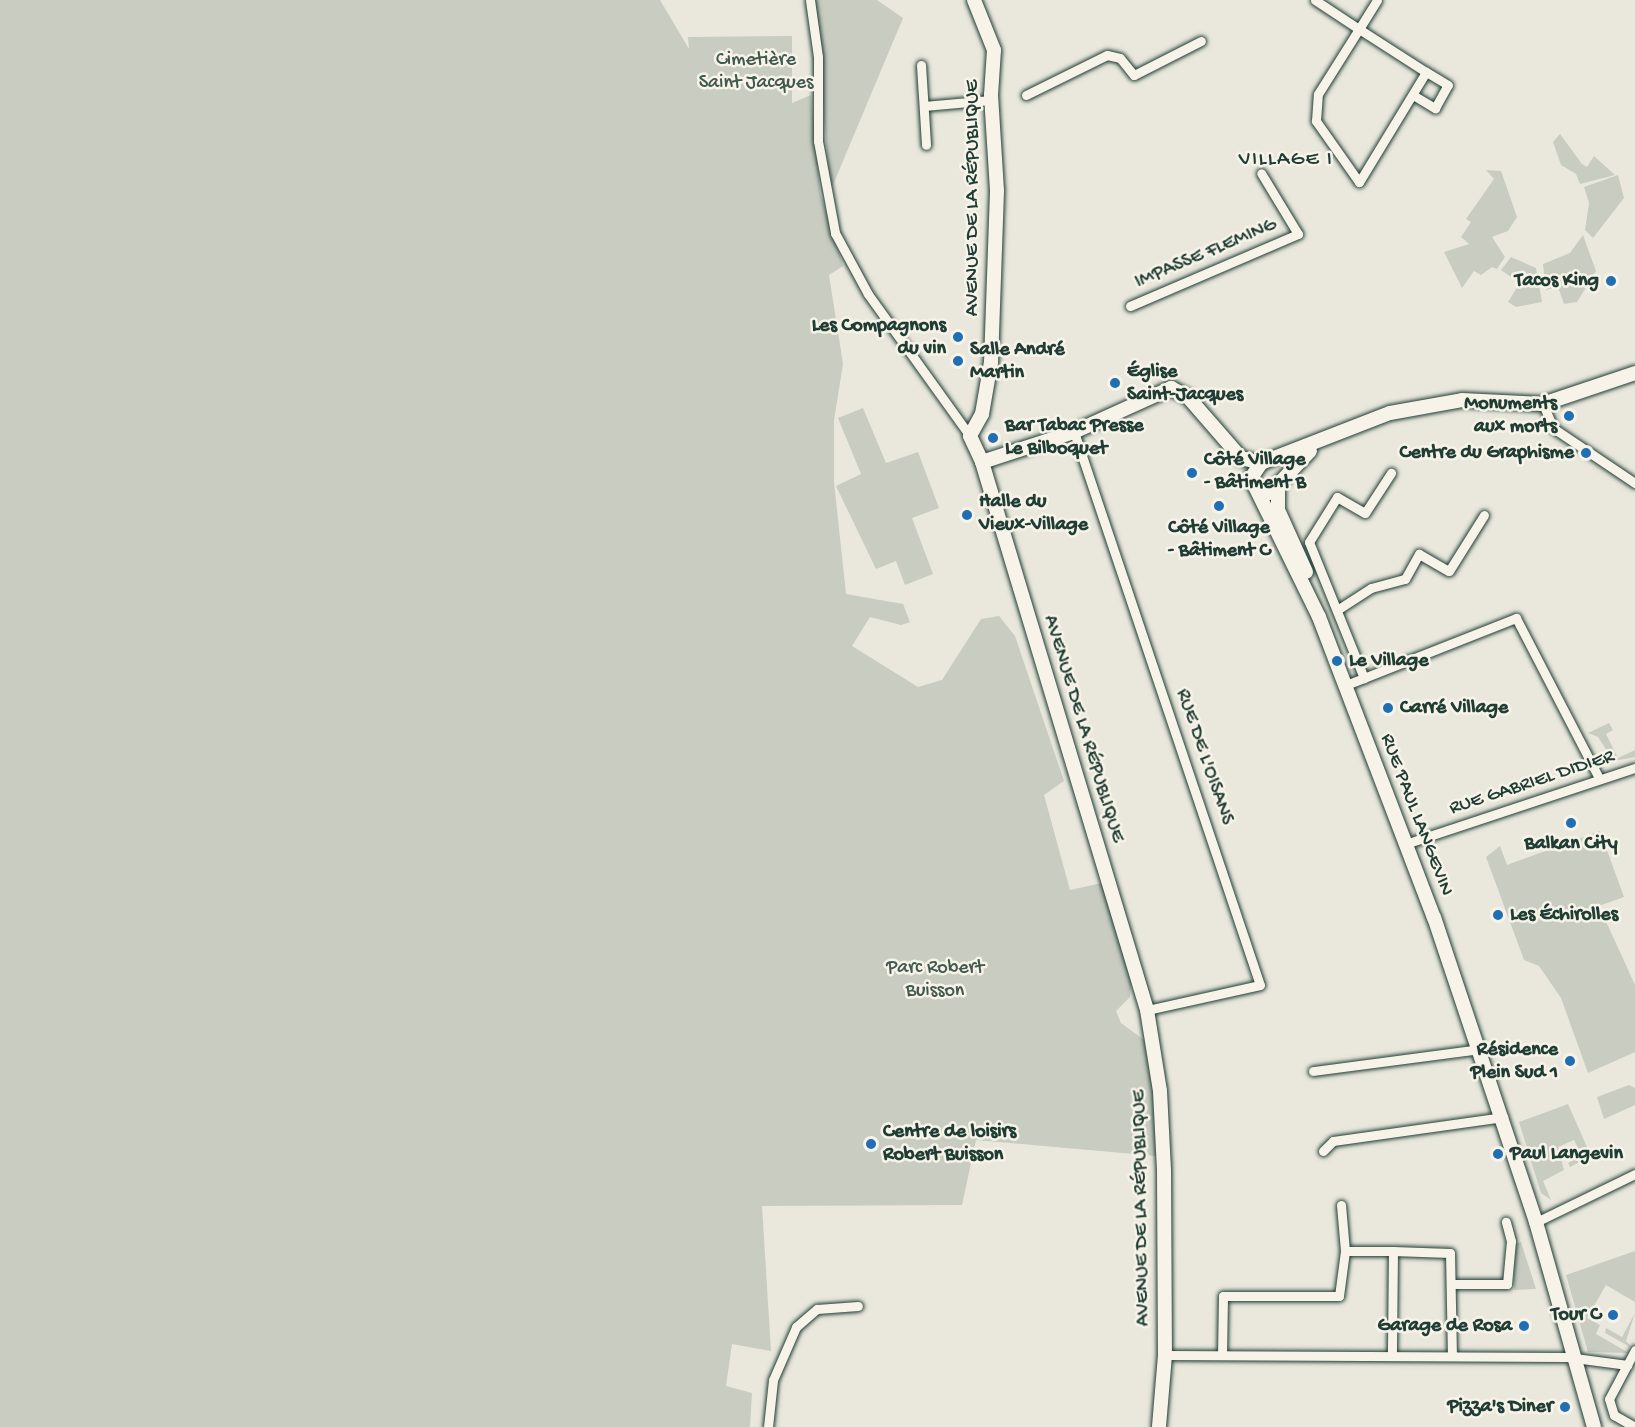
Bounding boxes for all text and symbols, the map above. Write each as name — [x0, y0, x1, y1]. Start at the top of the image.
park label: Cimetière Saint Jacques — [699, 48, 813, 95]
street label: AVENUE DE LA RÉPUBLIQUE — [961, 80, 985, 316]
district label: VILLAGE I — [1239, 148, 1333, 174]
street label: IMPASSE FLEMING — [1132, 213, 1280, 295]
place label: Tacos King — [1515, 269, 1599, 293]
marker: Tacos King — [1604, 274, 1618, 288]
place label: Les Compagnons du vin — [812, 314, 946, 361]
marker: Les Compagnons du vin — [951, 330, 965, 344]
place label: Salle André Martin — [970, 338, 1065, 385]
marker: Salle André Martin — [951, 354, 965, 368]
place label: Église Saint-Jacques — [1127, 360, 1243, 407]
marker: Église Saint-Jacques — [1108, 376, 1122, 390]
place label: Monuments aux morts — [1464, 392, 1557, 439]
marker: Monuments aux morts — [1562, 409, 1576, 423]
place label: Bar Tabac Presse Le Bilboquet — [1005, 414, 1144, 461]
marker: Bar Tabac Presse Le Bilboquet — [986, 431, 1000, 445]
place label: Centre du Graphisme — [1400, 441, 1574, 465]
marker: Centre du Graphisme — [1579, 446, 1593, 460]
place label: Côté Village - Bâtiment B — [1204, 449, 1306, 496]
marker: Côté Village - Bâtiment B — [1185, 466, 1199, 480]
place label: Halle du Vieux-Village — [979, 491, 1088, 538]
marker: Côté Village - Bâtiment C — [1212, 499, 1226, 513]
marker: Halle du Vieux-Village — [960, 508, 974, 522]
place label: Côté Village - Bâtiment C — [1168, 516, 1270, 563]
street label: AVENUE DE LA RÉPUBLIQUE — [1037, 612, 1129, 846]
place label: Le Village — [1349, 649, 1428, 673]
marker: Le Village — [1330, 654, 1344, 668]
street label: RUE DE L'OISANS — [1170, 686, 1238, 828]
place label: Carré Village — [1400, 696, 1508, 720]
marker: Carré Village — [1381, 701, 1395, 715]
street label: RUE PAUL LANGEVIN — [1374, 730, 1458, 900]
street label: RUE GABRIEL DIDIER — [1446, 745, 1618, 821]
marker: Balkan City — [1564, 816, 1578, 830]
place label: Balkan City — [1524, 832, 1618, 856]
place label: Les Échirolles — [1510, 903, 1618, 927]
marker: Les Échirolles — [1491, 908, 1505, 922]
park label: Parc Robert Buisson — [886, 957, 984, 1004]
place label: Résidence Plein Sud 1 — [1470, 1038, 1558, 1085]
marker: Résidence Plein Sud 1 — [1563, 1054, 1577, 1068]
street label: AVENUE DE LA RÉPUBLIQUE — [1128, 1090, 1156, 1326]
place label: Centre de loisirs Robert Buisson — [883, 1120, 1016, 1167]
marker: Centre de loisirs Robert Buisson — [864, 1137, 878, 1151]
place label: Paul Langevin — [1510, 1142, 1623, 1166]
marker: Paul Langevin — [1491, 1147, 1505, 1161]
place label: Tour C — [1551, 1303, 1601, 1327]
marker: Tour C — [1606, 1308, 1620, 1322]
place label: Garage de Rosa — [1378, 1314, 1512, 1338]
marker: Garage de Rosa — [1517, 1319, 1531, 1333]
place label: Pizza's Diner — [1447, 1395, 1553, 1419]
marker: Pizza's Diner — [1558, 1400, 1572, 1414]

